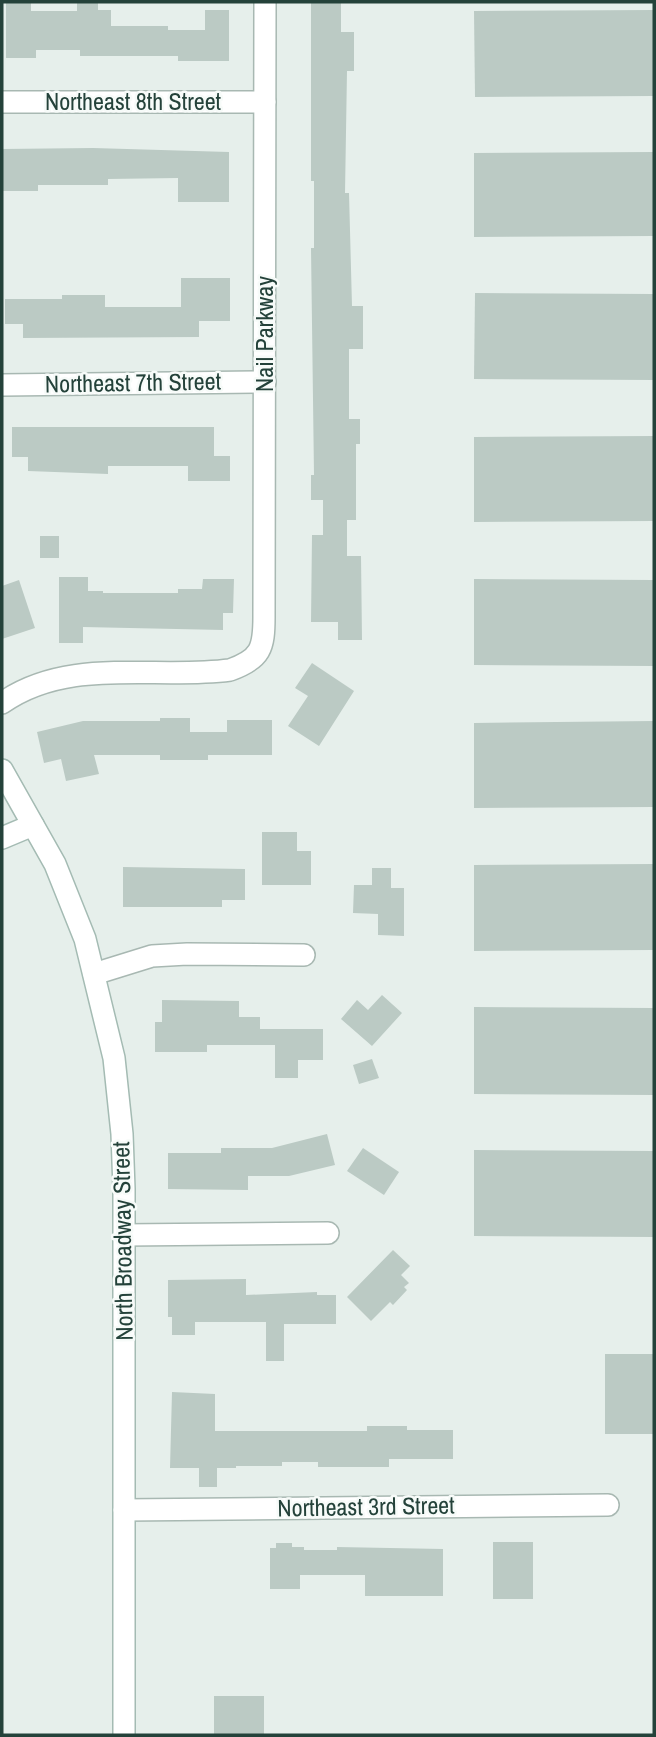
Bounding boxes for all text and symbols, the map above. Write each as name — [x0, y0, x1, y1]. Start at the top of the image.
street label: Northeast 8th Street — [45, 85, 222, 117]
street label: Nail Parkway — [248, 276, 280, 392]
street label: Northeast 7th Street — [45, 364, 222, 400]
street label: North Broadway Street — [104, 1141, 140, 1341]
street label: Northeast 3rd Street — [277, 1488, 455, 1524]

